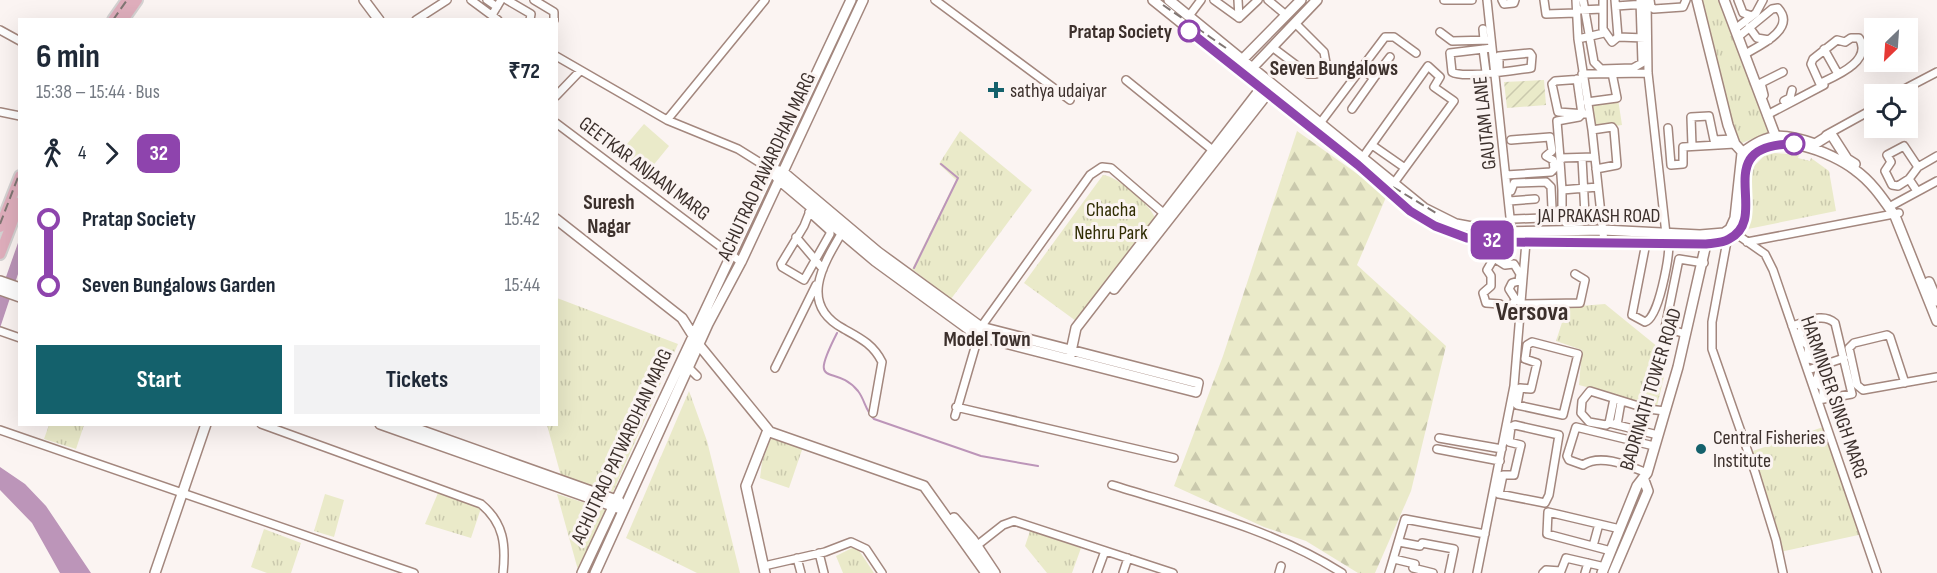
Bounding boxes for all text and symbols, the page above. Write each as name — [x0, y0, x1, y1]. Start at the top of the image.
north arrow — [1864, 18, 1918, 72]
map controls — [1864, 18, 1918, 138]
place label: Pratap Society — [1069, 20, 1173, 44]
marker: Pratap Society — [1178, 20, 1200, 42]
text: 6 min — [36, 37, 100, 77]
district label: Seven Bungalows — [1270, 56, 1398, 81]
text: ₹72 — [508, 58, 540, 85]
street label: ACHUTRAO PAWARDHAN MARG — [712, 69, 821, 265]
street label: GAUTAM LANE — [1468, 75, 1502, 171]
place label: sathya udaiyar — [1010, 79, 1107, 103]
text: 15:38 – 15:44 · Bus — [36, 80, 160, 104]
marker: sathya udaiyar — [987, 81, 1005, 99]
button: locate — [1864, 84, 1918, 138]
street label: GEETKAR ANJAAN MARG — [574, 112, 715, 226]
unlabelled marker — [1783, 133, 1805, 155]
icon: walk — [36, 137, 69, 170]
icon: forward — [95, 137, 128, 170]
text: 4 — [78, 141, 86, 165]
text: 32 — [149, 141, 168, 166]
district label: Suresh Nagar — [583, 190, 635, 239]
park label: Chacha Nehru Park — [1074, 198, 1148, 245]
street label: JAI PRAKASH ROAD — [1537, 204, 1660, 228]
text: Pratap Society — [82, 206, 196, 233]
text: 15:42 — [505, 207, 540, 231]
line badge: 32 — [1465, 220, 1519, 260]
text: 32 — [1483, 228, 1501, 253]
text: Seven Bungalows Garden — [82, 272, 276, 299]
text: 15:44 — [504, 273, 540, 297]
district label: Versova — [1496, 297, 1569, 328]
street label: BADRINATH TOWER ROAD — [1615, 305, 1687, 473]
street label: HARMINDER SINGH MARG — [1795, 313, 1873, 482]
district label: Model Town — [943, 327, 1031, 352]
button: Start — [36, 345, 282, 414]
button: Tickets — [294, 345, 540, 414]
street label: ACHUTRAO PATWARDHAN MARG — [566, 345, 678, 549]
place label: Central Fisheries Institute — [1713, 426, 1825, 473]
marker: Central Fisheries Institute — [1694, 442, 1708, 456]

